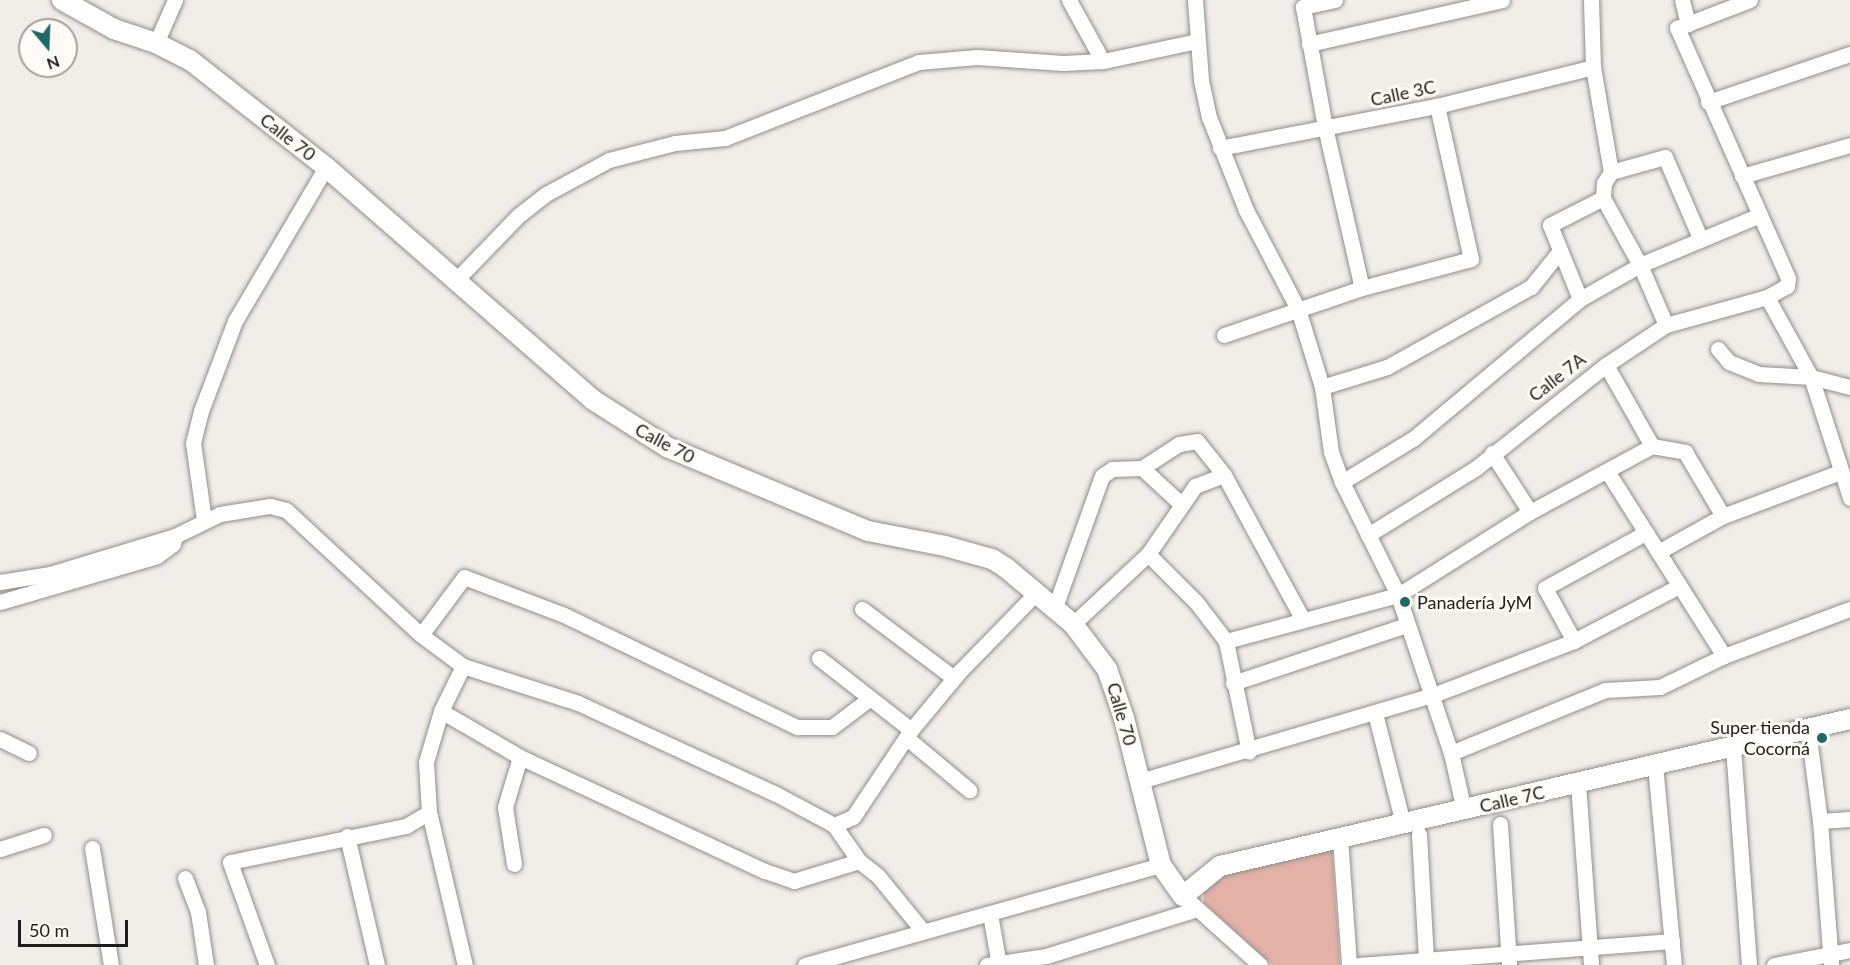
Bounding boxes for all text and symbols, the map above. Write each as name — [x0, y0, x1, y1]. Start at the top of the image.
north arrow — [18, 18, 78, 78]
text: N — [44, 53, 62, 75]
street label: Calle 3C — [1368, 76, 1438, 110]
street label: Calle 70 — [256, 109, 320, 165]
street label: Calle 7A — [1524, 348, 1590, 406]
street label: Calle 70 — [631, 418, 699, 468]
place label: Panadería JyM — [1417, 591, 1533, 613]
marker: Panadería JyM — [1398, 595, 1412, 609]
street label: Calle 70 — [1103, 680, 1141, 748]
place label: Super tienda Cocorná — [1710, 717, 1810, 760]
marker: Super tienda Cocorná — [1815, 731, 1829, 745]
street label: Calle 7C — [1477, 781, 1547, 817]
scale bar — [21, 908, 130, 946]
text: 50 m — [29, 919, 69, 941]

